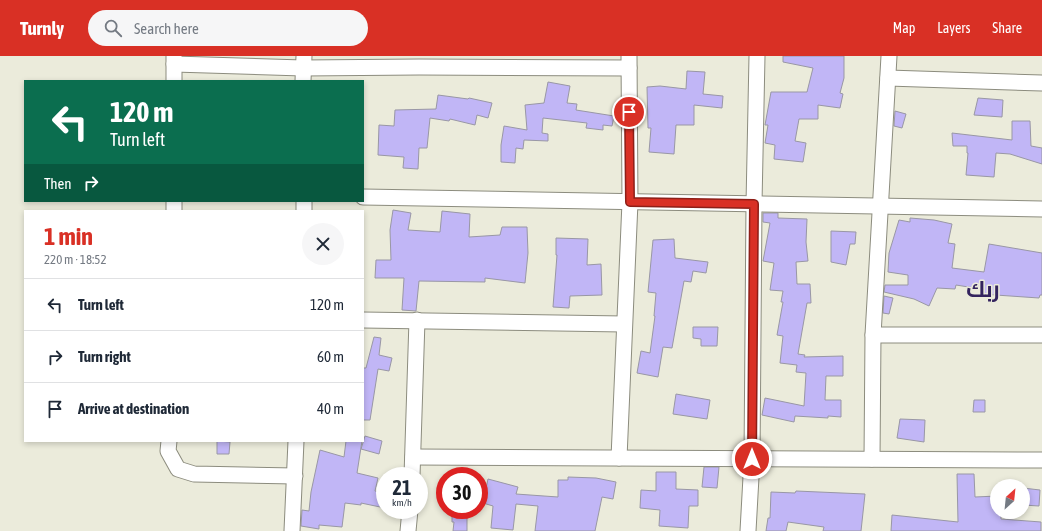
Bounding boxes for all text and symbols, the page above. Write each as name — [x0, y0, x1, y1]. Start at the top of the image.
search box — [88, 10, 368, 46]
text: Turnly — [20, 17, 64, 39]
icon: search — [102, 17, 124, 39]
text: Search here — [134, 20, 199, 37]
text: Map — [893, 20, 915, 36]
text: Layers — [937, 20, 970, 36]
text: Share — [992, 20, 1022, 36]
pin — [612, 95, 646, 129]
icon: left — [44, 96, 96, 148]
text: 120 m — [110, 96, 173, 128]
icon: arrive — [618, 101, 640, 123]
text: Turn left — [110, 129, 165, 150]
icon: right — [80, 172, 102, 194]
text: Then — [44, 175, 72, 192]
text: 1 min — [44, 223, 93, 250]
button: close — [302, 223, 344, 265]
text: 220 m · 18:52 — [44, 252, 107, 267]
district label: ربك — [966, 276, 1000, 302]
icon: left — [44, 294, 66, 316]
text: Turn left — [78, 296, 124, 313]
text: 120 m — [310, 296, 344, 313]
icon: right — [44, 346, 66, 368]
text: Turn right — [78, 348, 131, 365]
text: 60 m — [317, 348, 344, 365]
icon: arrive — [44, 398, 66, 420]
text: Arrive at destination — [78, 400, 189, 417]
text: 40 m — [317, 400, 344, 417]
position arrow — [731, 438, 773, 480]
speed limit sign: 30 — [436, 467, 488, 519]
text: 21 — [393, 476, 411, 499]
north arrow — [990, 479, 1030, 519]
map controls — [990, 479, 1030, 519]
text: km/h — [392, 497, 412, 508]

